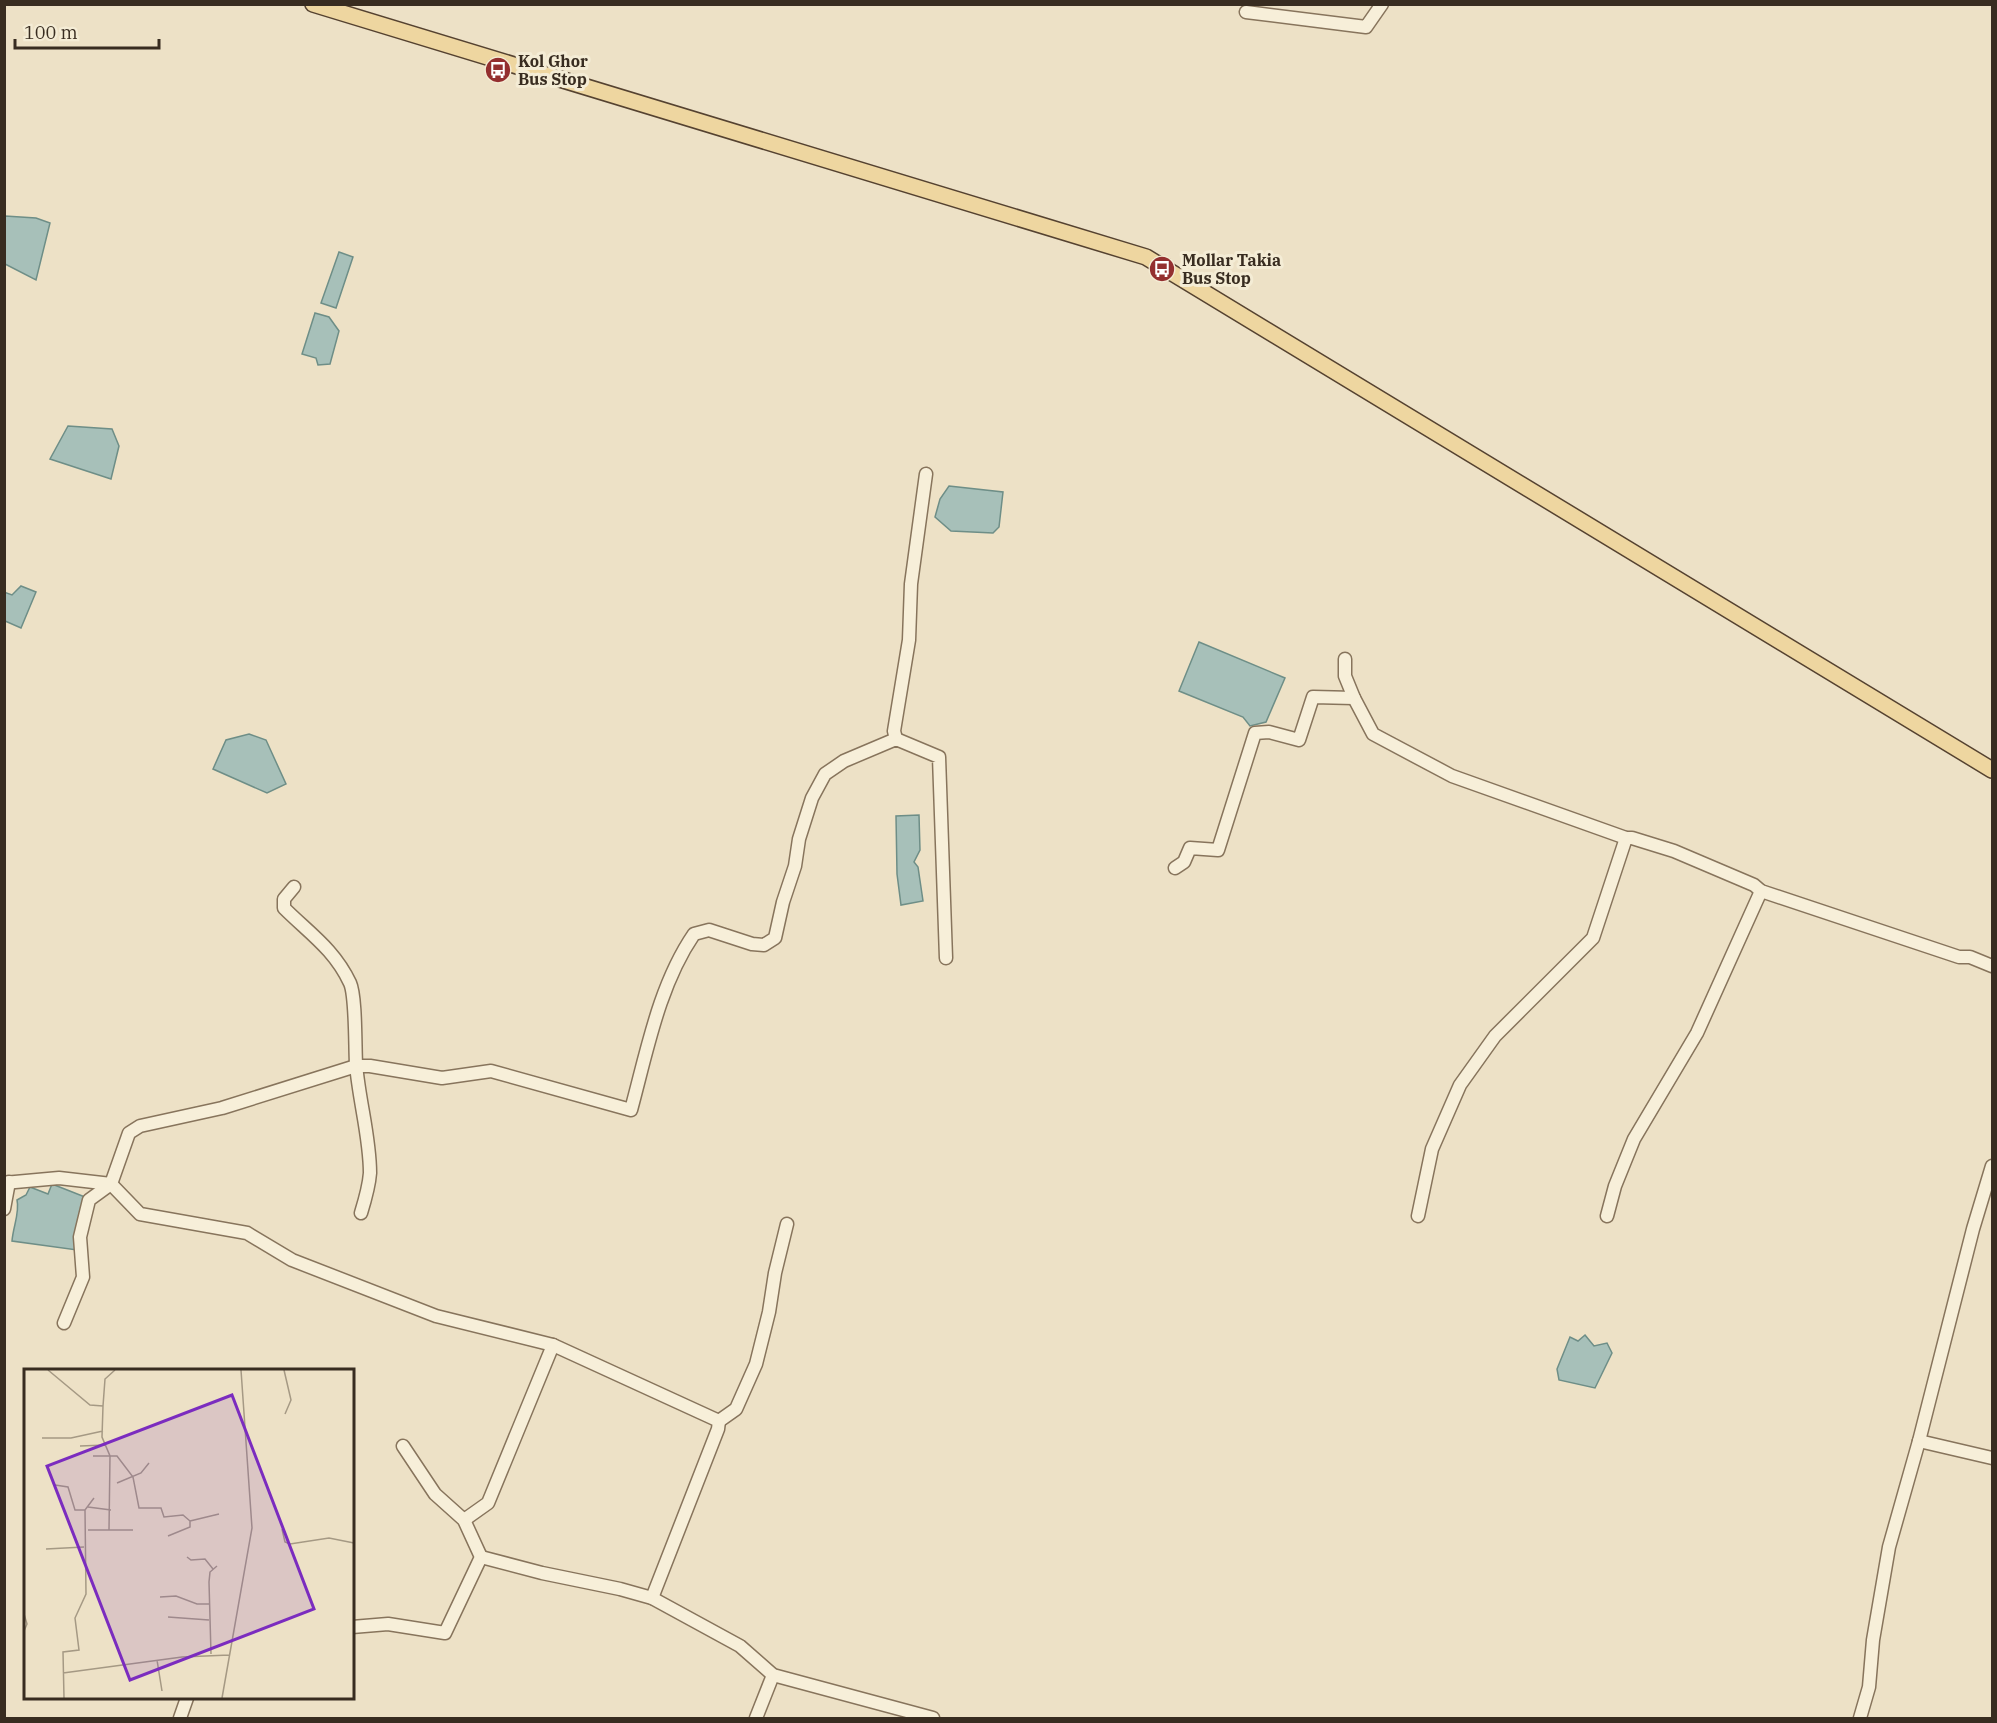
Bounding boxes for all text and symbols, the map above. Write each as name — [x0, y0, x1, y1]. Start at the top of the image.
scale bar — [15, 12, 159, 50]
text: 100 m — [24, 21, 78, 44]
place label: Kol Ghor Bus Stop — [518, 51, 588, 89]
bus stop icon: Kol Ghor Bus Stop — [483, 55, 513, 85]
place label: Mollar Takia Bus Stop — [1182, 250, 1281, 288]
bus stop icon: Mollar Takia Bus Stop — [1147, 254, 1177, 284]
inset map — [24, 1369, 354, 1699]

